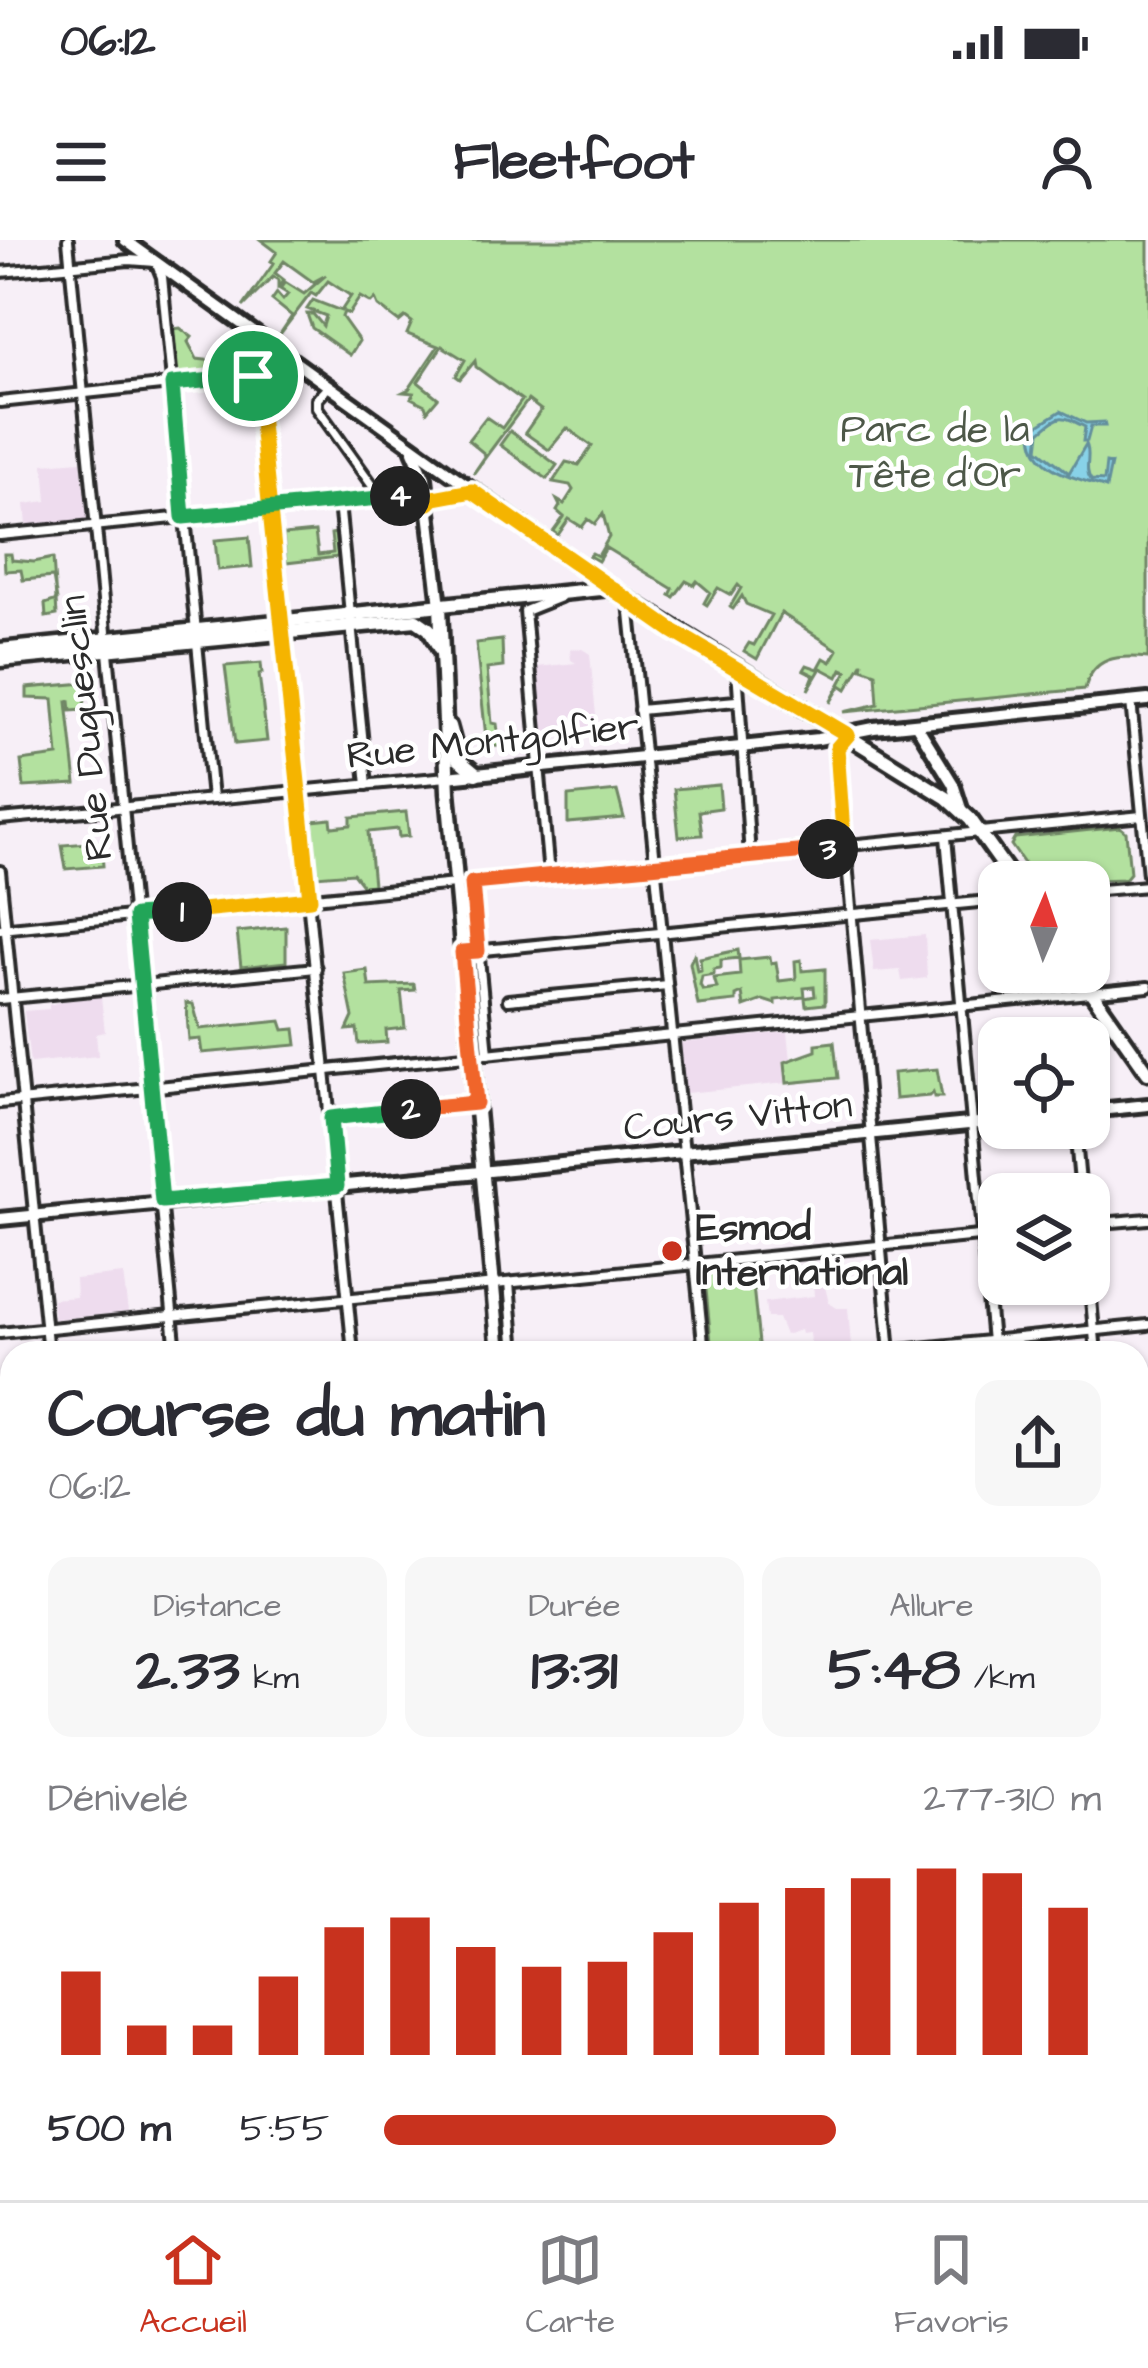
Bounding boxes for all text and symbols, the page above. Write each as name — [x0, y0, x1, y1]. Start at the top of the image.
text: 06:12 — [60, 11, 156, 73]
text: Fleetfoot — [454, 125, 694, 200]
icon: menu — [48, 129, 114, 195]
icon: person — [1034, 129, 1100, 195]
pin — [202, 325, 304, 427]
icon: arrive — [220, 343, 286, 409]
park label: Parc de la Tête d'Or — [840, 404, 1030, 503]
pin: 4 — [370, 466, 430, 526]
text: 4 — [389, 473, 411, 519]
street label: Rue Duguesclin — [46, 593, 128, 863]
street label: Rue Montgolfier — [344, 700, 642, 784]
pin: 3 — [798, 819, 858, 879]
text: 3 — [820, 826, 836, 872]
north arrow — [978, 861, 1110, 993]
map controls — [978, 861, 1110, 1305]
pin: 1 — [152, 882, 212, 942]
text: 1 — [180, 889, 184, 935]
button: locate — [978, 1017, 1110, 1149]
street label: Cours Vitton — [621, 1078, 855, 1156]
pin: 2 — [381, 1079, 441, 1139]
text: 2 — [402, 1086, 420, 1132]
button: layers — [978, 1173, 1110, 1305]
place label: Esmod International — [696, 1202, 908, 1301]
marker: Esmod International — [659, 1238, 685, 1264]
text: Course du matin — [48, 1370, 545, 1462]
button: share — [975, 1380, 1101, 1506]
text: 06:12 — [48, 1461, 131, 1515]
text: Distance — [153, 1583, 282, 1629]
text: Durée — [528, 1583, 621, 1629]
text: Allure — [889, 1583, 974, 1629]
text: 2.33 — [136, 1629, 240, 1712]
text: 13:31 — [531, 1629, 618, 1712]
text: 5:48 — [828, 1629, 961, 1712]
text: km — [240, 1655, 299, 1701]
text: /km — [961, 1655, 1035, 1701]
text: Dénivelé — [48, 1773, 188, 1827]
text: 277–310 m — [923, 1773, 1101, 1827]
text: 500 m — [48, 2103, 171, 2157]
text: 5:55 — [240, 2103, 329, 2157]
tab: Accueil — [139, 2227, 247, 2345]
tab: Carte — [526, 2227, 615, 2345]
tab: Favoris — [894, 2227, 1009, 2345]

